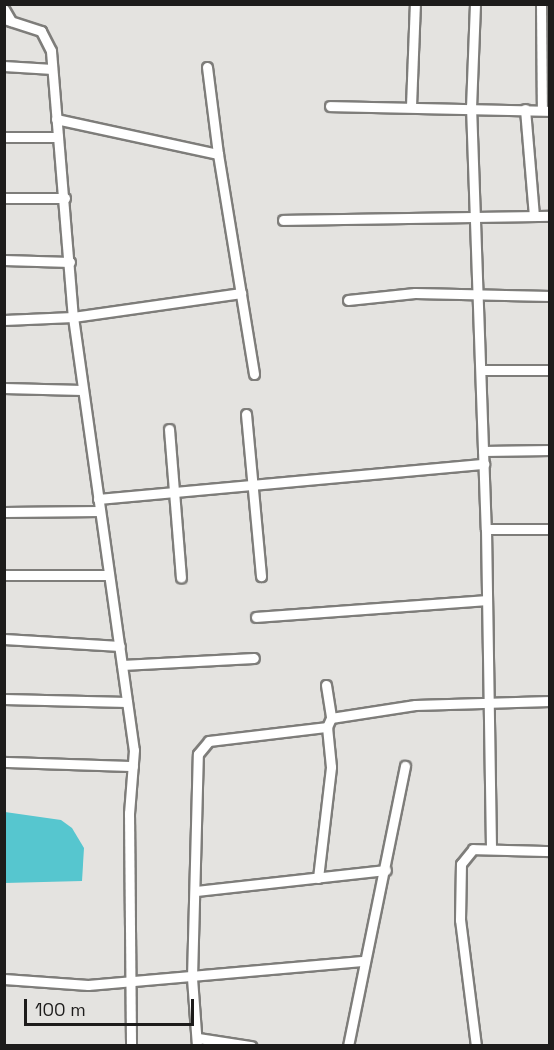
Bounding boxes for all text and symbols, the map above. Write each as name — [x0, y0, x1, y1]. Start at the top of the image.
scale bar — [27, 987, 196, 1025]
text: 100 m — [35, 998, 86, 1021]

